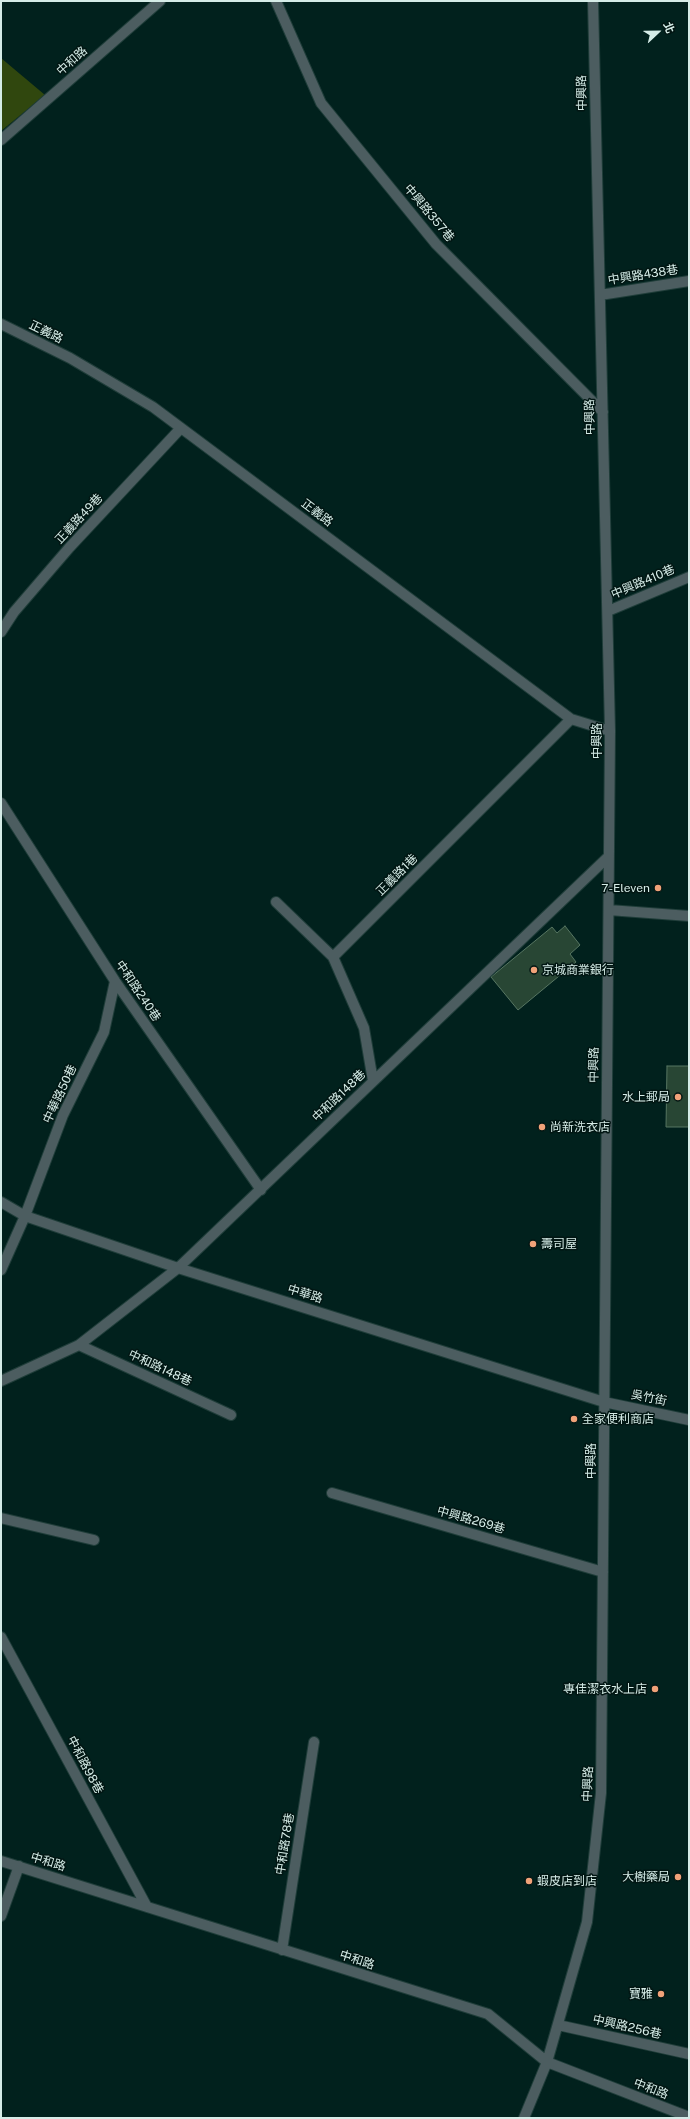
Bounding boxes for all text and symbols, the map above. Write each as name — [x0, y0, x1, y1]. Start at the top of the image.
north arrow — [638, 12, 678, 52]
text: 北 — [662, 20, 677, 35]
street label: 中和路 — [54, 44, 90, 78]
street label: 中興路 — [574, 75, 590, 111]
street label: 中興路357巷 — [401, 181, 457, 245]
street label: 中興路438巷 — [607, 262, 679, 288]
street label: 正義路 — [27, 318, 65, 346]
street label: 中興路 — [582, 399, 598, 435]
street label: 正義路49巷 — [52, 491, 106, 547]
street label: 正義路 — [298, 496, 336, 530]
street label: 中興路410巷 — [609, 562, 677, 602]
street label: 中興路 — [590, 723, 604, 759]
street label: 正義路1巷 — [373, 851, 421, 899]
place label: 7-Eleven — [601, 881, 650, 895]
marker: 7-Eleven — [653, 883, 663, 893]
street label: 中和路240巷 — [112, 958, 164, 1024]
place label: 京城商業銀行 — [542, 963, 614, 977]
marker: 京城商業銀行 — [529, 965, 539, 975]
street label: 中興路 — [586, 1047, 602, 1083]
street label: 中華路50巷 — [40, 1062, 80, 1126]
street label: 中和路148巷 — [309, 1067, 369, 1125]
place label: 水上郵局 — [622, 1090, 670, 1104]
marker: 水上郵局 — [673, 1092, 683, 1102]
place label: 尚新洗衣店 — [550, 1120, 610, 1134]
marker: 尚新洗衣店 — [537, 1122, 547, 1132]
place label: 壽司屋 — [541, 1237, 577, 1251]
marker: 壽司屋 — [528, 1239, 538, 1249]
street label: 中華路 — [286, 1282, 324, 1306]
street label: 中和路148巷 — [126, 1347, 194, 1389]
street label: 吳竹街 — [630, 1387, 668, 1409]
place label: 全家便利商店 — [582, 1412, 654, 1426]
marker: 全家便利商店 — [569, 1414, 579, 1424]
street label: 中興路 — [584, 1443, 598, 1479]
street label: 中興路269巷 — [435, 1503, 507, 1537]
place label: 專佳潔衣水上店 — [563, 1682, 647, 1696]
marker: 專佳潔衣水上店 — [650, 1684, 660, 1694]
street label: 中和路98巷 — [64, 1734, 106, 1796]
street label: 中興路 — [580, 1766, 596, 1802]
street label: 中和路78巷 — [273, 1812, 297, 1876]
street label: 中和路 — [29, 1850, 67, 1874]
place label: 大樹藥局 — [622, 1870, 670, 1884]
marker: 大樹藥局 — [673, 1872, 683, 1882]
place label: 蝦皮店到店 — [537, 1874, 597, 1888]
marker: 蝦皮店到店 — [524, 1876, 534, 1886]
street label: 中和路 — [338, 1948, 376, 1972]
place label: 寶雅 — [629, 1987, 653, 2001]
marker: 寶雅 — [656, 1989, 666, 1999]
street label: 中興路256巷 — [591, 2012, 663, 2042]
street label: 中和路 — [632, 2076, 670, 2102]

